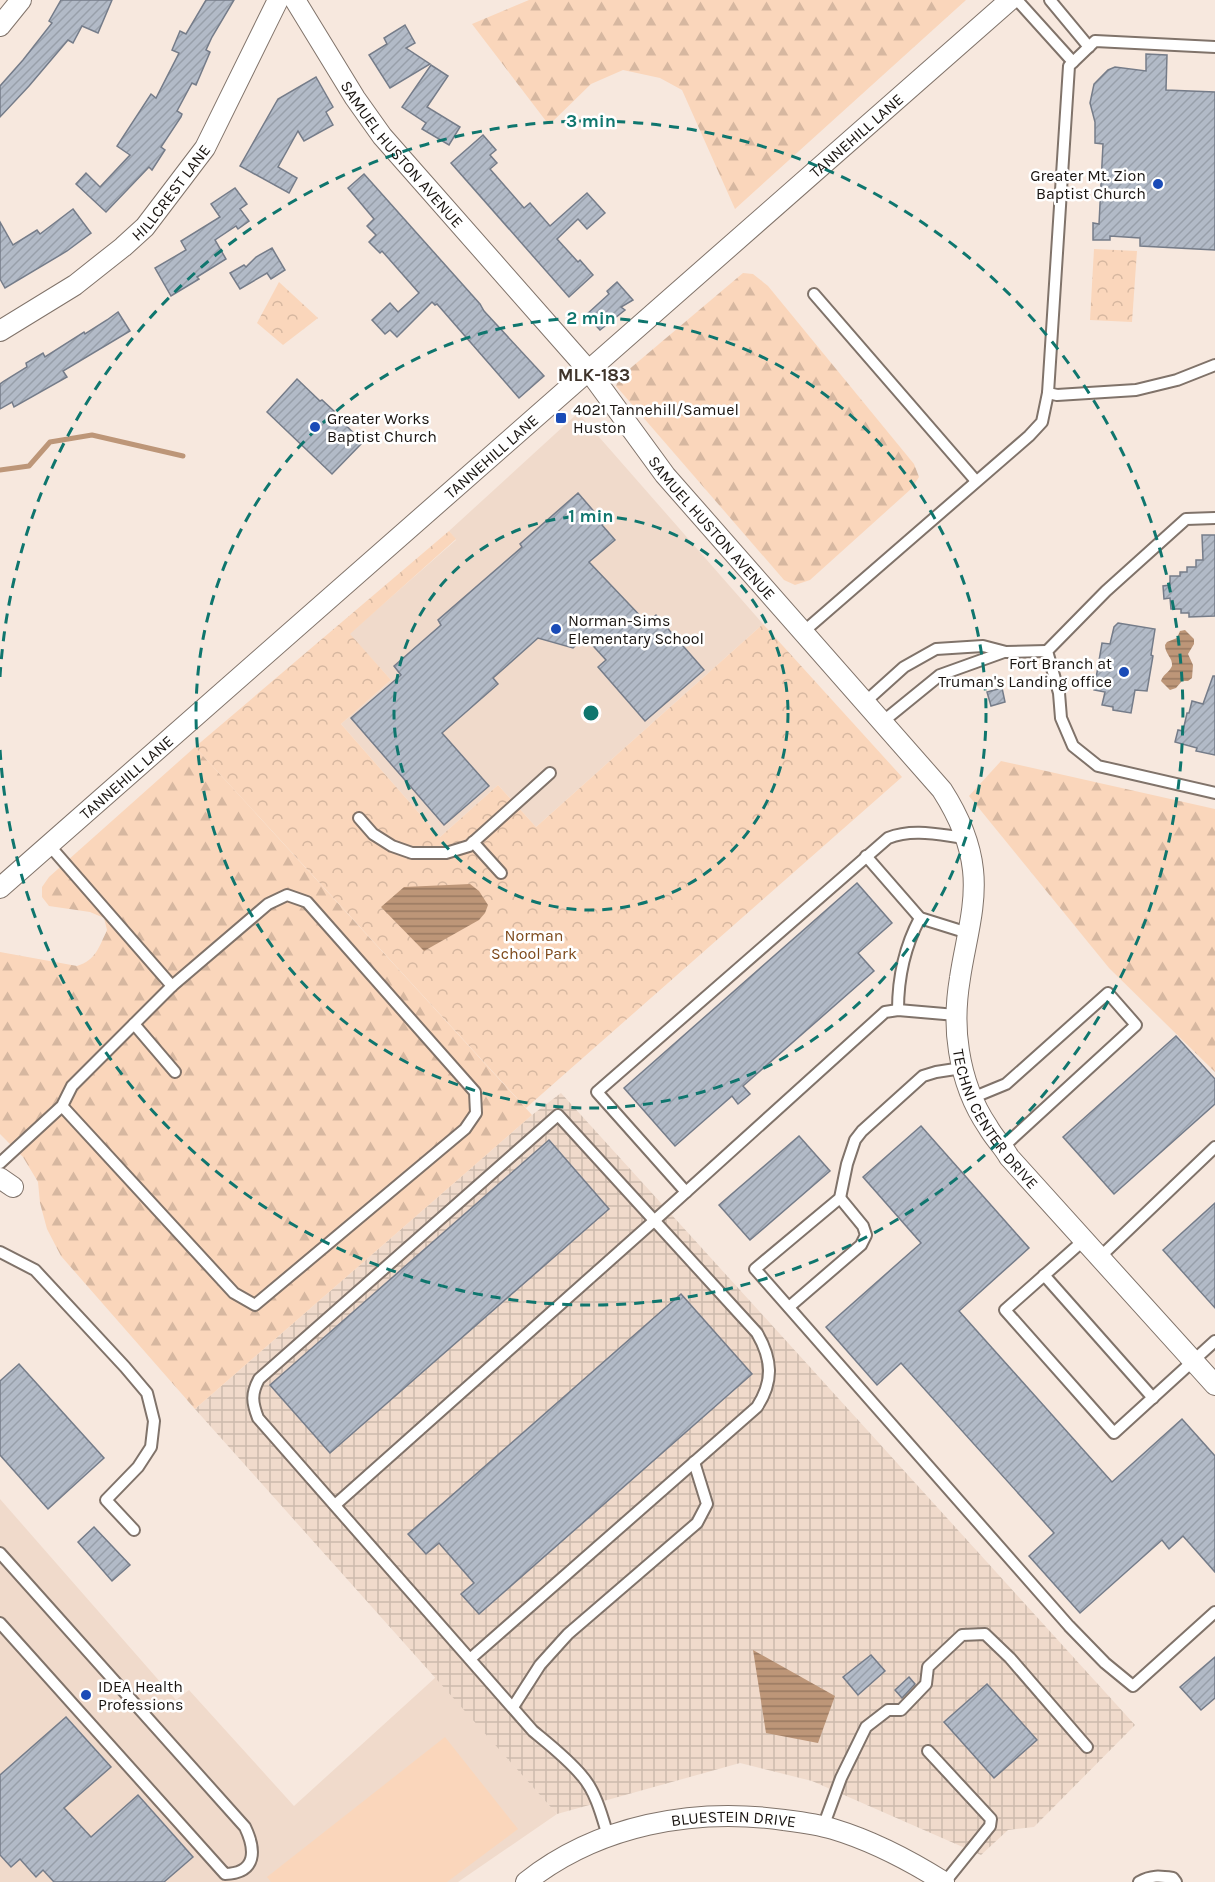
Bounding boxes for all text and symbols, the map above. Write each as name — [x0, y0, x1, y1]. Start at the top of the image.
street label: SAMUEL HUSTON AVENUE — [337, 77, 467, 232]
street label: TANNEHILL LANE — [806, 90, 907, 182]
text: 3 min — [566, 110, 616, 132]
street label: HILLCREST LANE — [128, 141, 214, 245]
place label: Greater Mt. Zion Baptist Church — [1030, 166, 1146, 203]
marker: Greater Mt. Zion Baptist Church — [1151, 177, 1165, 191]
text: 2 min — [566, 307, 616, 329]
district label: MLK-183 — [558, 364, 630, 386]
place label: 4021 Tannehill/Samuel Huston — [573, 400, 739, 437]
place label: Greater Works Baptist Church — [327, 409, 437, 446]
street label: TANNEHILL LANE — [441, 410, 542, 503]
marker: 4021 Tannehill/Samuel Huston — [554, 411, 568, 425]
marker: Greater Works Baptist Church — [308, 420, 322, 434]
street label: SAMUEL HUSTON AVENUE — [644, 452, 779, 604]
text: 1 min — [568, 505, 614, 527]
place label: Norman-Sims Elementary School — [568, 611, 704, 648]
marker: Norman-Sims Elementary School — [549, 622, 563, 636]
place label: Fort Branch at Truman's Landing office — [938, 654, 1112, 691]
marker: Fort Branch at Truman's Landing office — [1117, 665, 1131, 679]
centre of rings — [581, 703, 601, 723]
street label: TANNEHILL LANE — [76, 731, 177, 824]
park label: Norman School Park — [491, 926, 577, 963]
street label: TECHNI CENTER DRIVE — [949, 1047, 1042, 1193]
place label: IDEA Health Professions — [98, 1677, 183, 1714]
marker: IDEA Health Professions — [79, 1688, 93, 1702]
street label: BLUESTEIN DRIVE — [670, 1807, 797, 1831]

